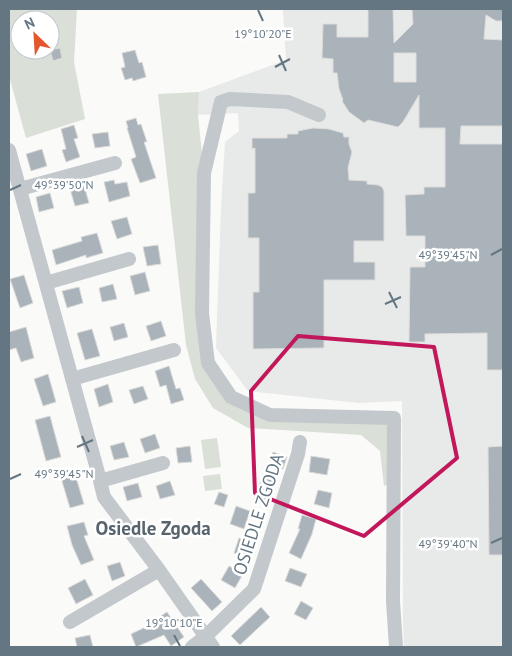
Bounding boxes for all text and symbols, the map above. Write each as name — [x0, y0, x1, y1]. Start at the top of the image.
north arrow — [10, 10, 60, 60]
text: N — [22, 13, 37, 33]
text: 19°10'20"E — [234, 26, 292, 41]
text: 49°39'50"N — [34, 177, 94, 192]
text: 49°39'45"N — [418, 247, 478, 262]
street label: OSIEDLE ZGODA — [228, 450, 289, 578]
text: 49°39'45"N — [34, 466, 94, 481]
district label: Osiedle Zgoda — [95, 516, 211, 540]
text: 49°39'40"N — [418, 536, 478, 551]
text: 19°10'10"E — [145, 615, 203, 630]

